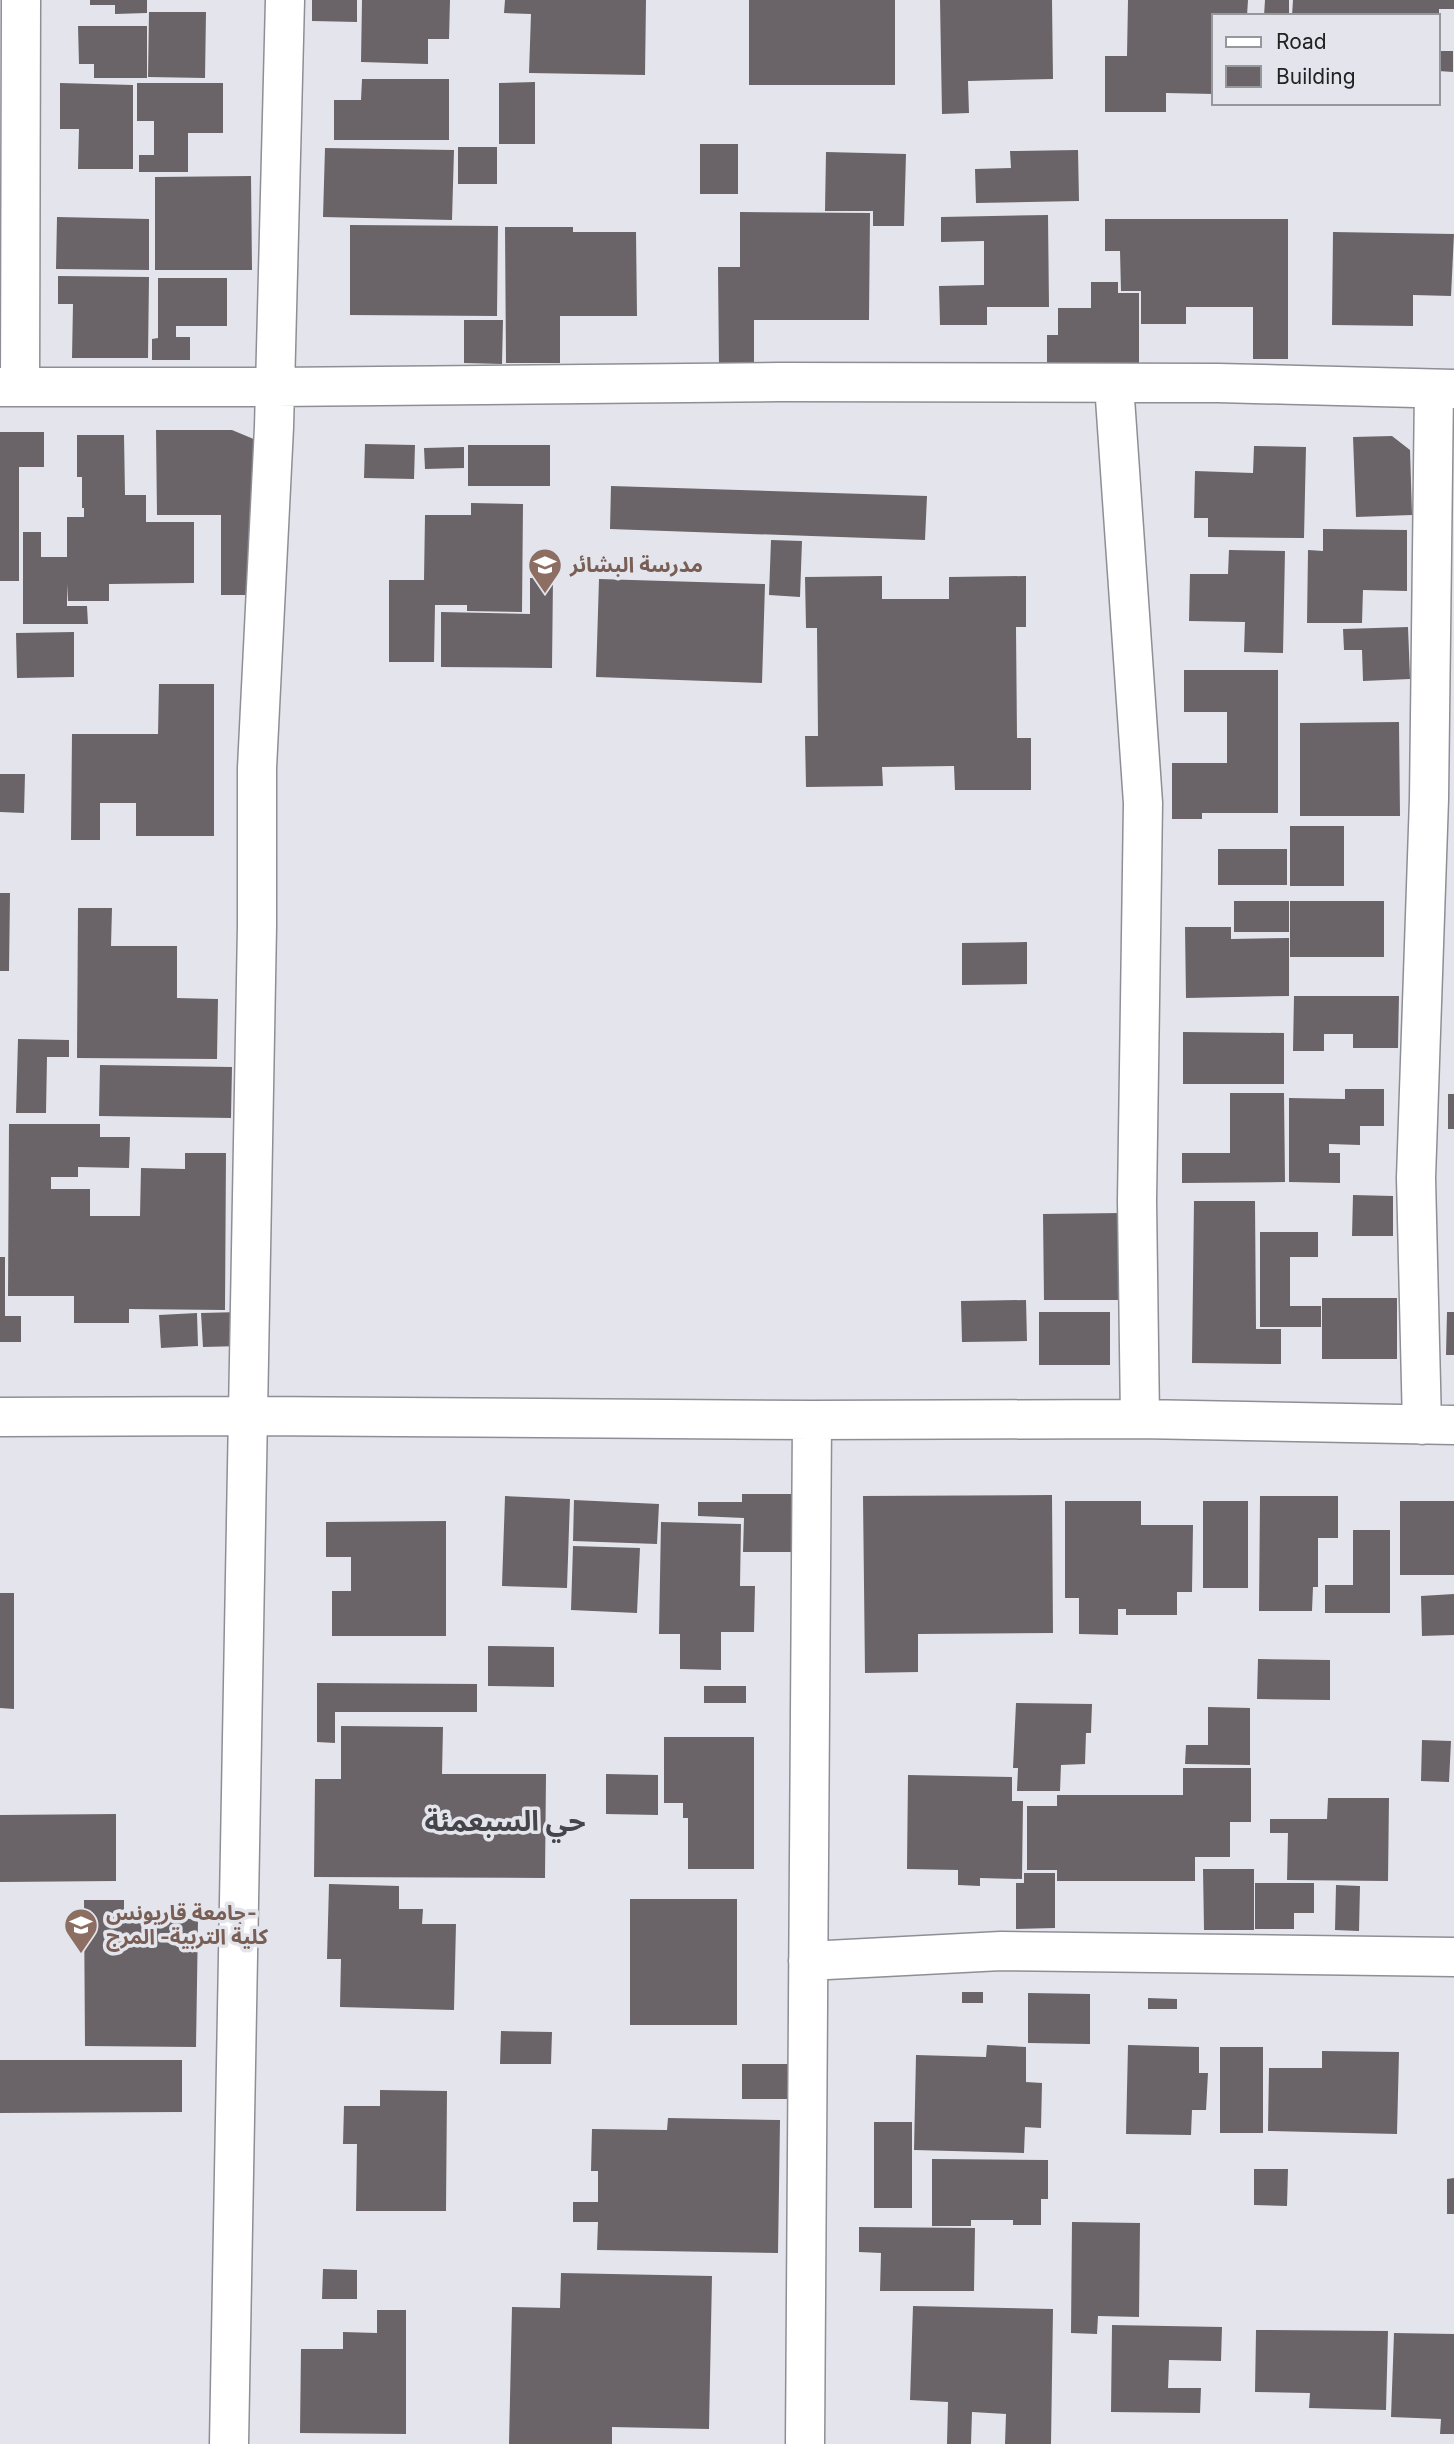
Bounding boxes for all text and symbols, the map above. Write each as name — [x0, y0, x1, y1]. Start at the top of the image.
legend — [1212, 14, 1440, 105]
text: Road — [1276, 29, 1327, 54]
text: Building — [1276, 64, 1356, 89]
school or university icon: مدرسة البشائر — [526, 546, 564, 595]
place label: مدرسة البشائر — [569, 552, 703, 577]
district label: حي السبعمئة — [424, 1804, 586, 1843]
place label: جامعة قاريونس- كلية التربية- المرج — [106, 1900, 269, 1952]
school or university icon: جامعة قاريونس- كلية التربية- المرج — [62, 1906, 100, 1955]

